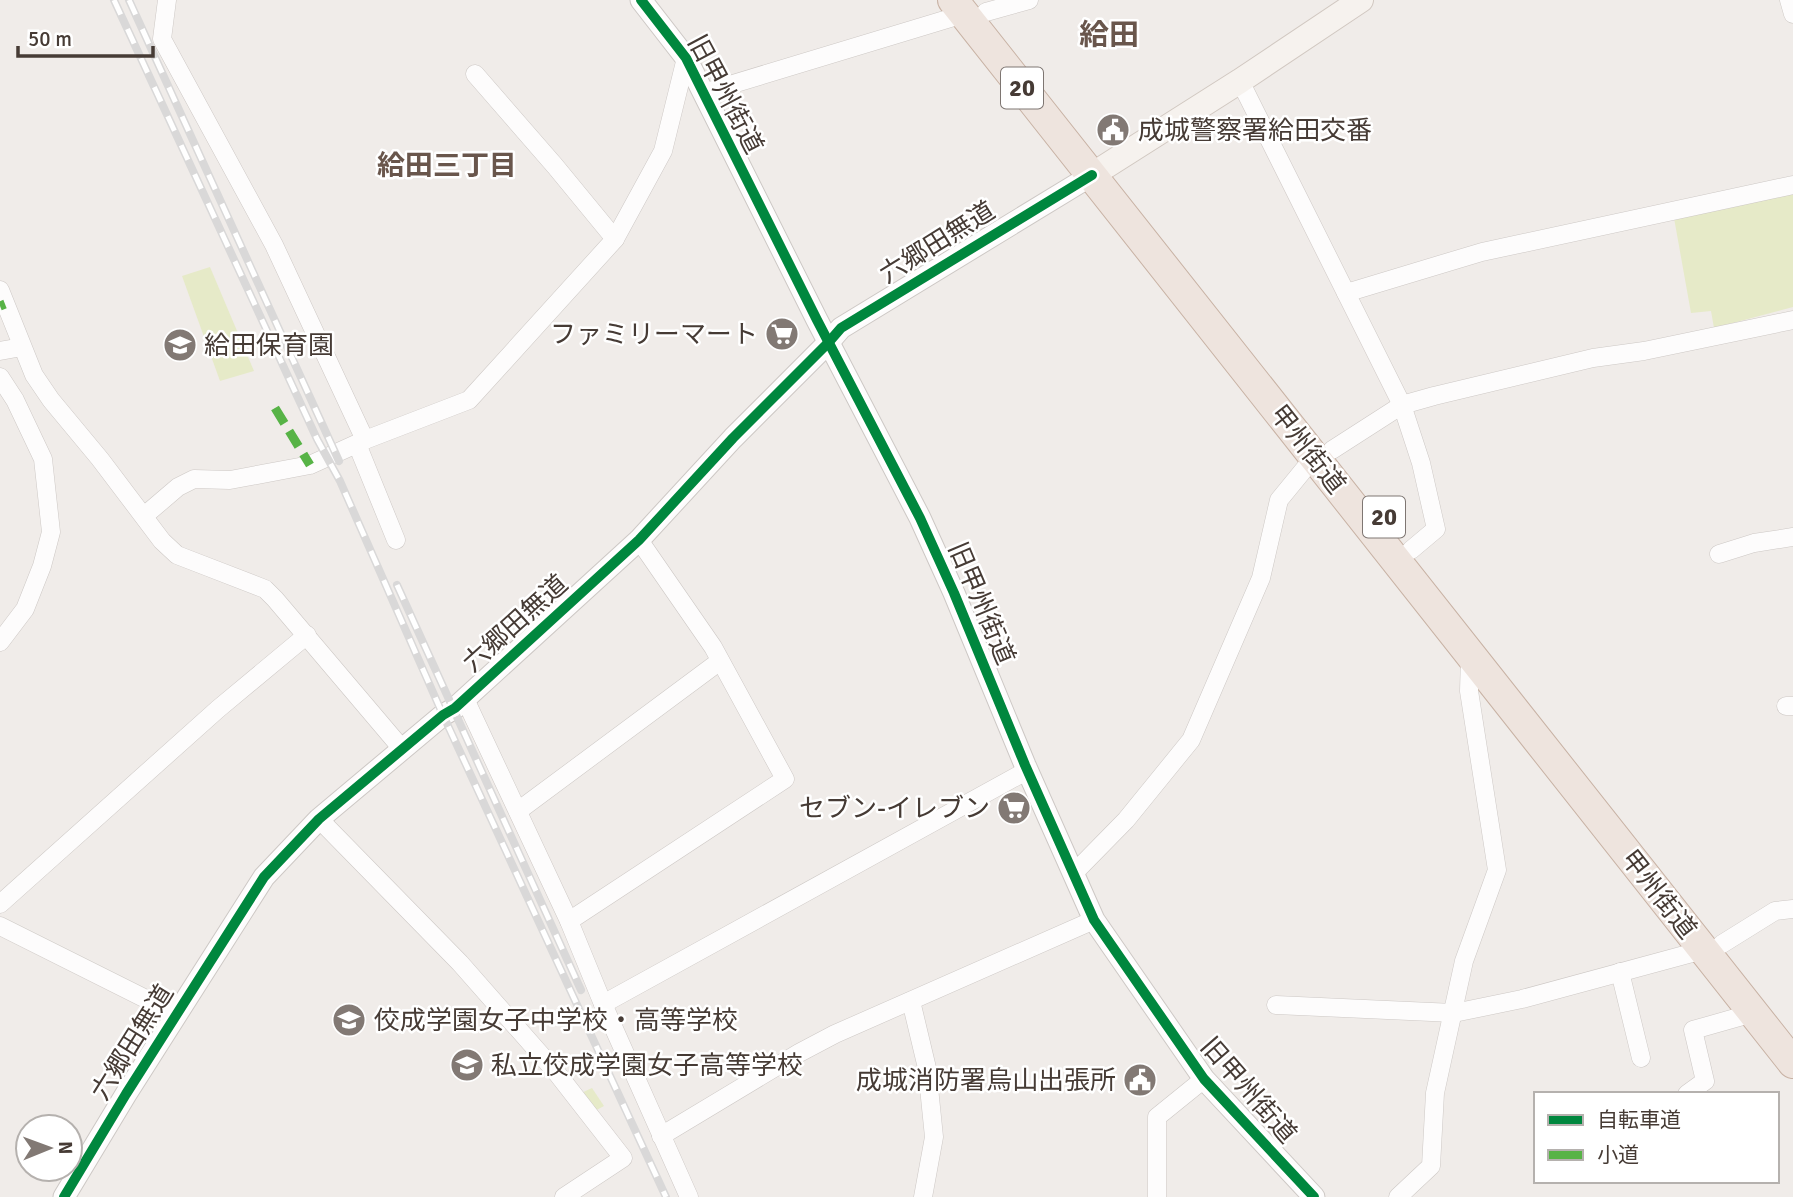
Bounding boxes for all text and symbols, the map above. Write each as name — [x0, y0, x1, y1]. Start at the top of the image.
scale bar — [18, 14, 152, 58]
district label: 給田 — [1079, 17, 1139, 54]
text: 50 m — [28, 26, 72, 52]
street label: 旧甲州街道 — [680, 30, 770, 159]
road number: 20 — [1001, 68, 1043, 108]
public building icon: 成城警察署給田交番 — [1094, 111, 1132, 149]
place label: 成城警察署給田交番 — [1138, 115, 1372, 147]
district label: 給田三丁目 — [377, 149, 517, 183]
street label: 六郷田無道 — [874, 195, 1001, 291]
supermarket icon: ファミリーマート — [763, 315, 801, 353]
place label: ファミリーマート — [550, 319, 758, 351]
school or university icon: 給田保育園 — [161, 326, 199, 364]
place label: 給田保育園 — [204, 330, 334, 362]
street label: 甲州街道 — [1263, 399, 1352, 500]
road number: 20 — [1363, 496, 1405, 538]
street label: 旧甲州街道 — [941, 537, 1021, 669]
street label: 六郷田無道 — [457, 568, 575, 679]
supermarket icon: セブン-イレブン — [995, 789, 1033, 827]
place label: セブン-イレブン — [799, 793, 990, 825]
street label: 甲州街道 — [1614, 844, 1703, 945]
street label: 六郷田無道 — [85, 979, 181, 1106]
school or university icon: 佼成学園女子中学校・高等学校 — [330, 1001, 368, 1039]
place label: 佼成学園女子中学校・高等学校 — [374, 1005, 738, 1037]
street label: 旧甲州街道 — [1194, 1031, 1303, 1150]
school or university icon: 私立佼成学園女子高等学校 — [448, 1046, 486, 1084]
place label: 私立佼成学園女子高等学校 — [491, 1050, 803, 1082]
public building icon: 成城消防署烏山出張所 — [1121, 1061, 1159, 1099]
place label: 成城消防署烏山出張所 — [856, 1065, 1116, 1097]
legend — [1534, 1092, 1779, 1183]
text: 自転車道 — [1597, 1107, 1681, 1133]
north arrow — [14, 1113, 84, 1183]
text: N — [53, 1141, 77, 1155]
text: 小道 — [1597, 1142, 1639, 1168]

